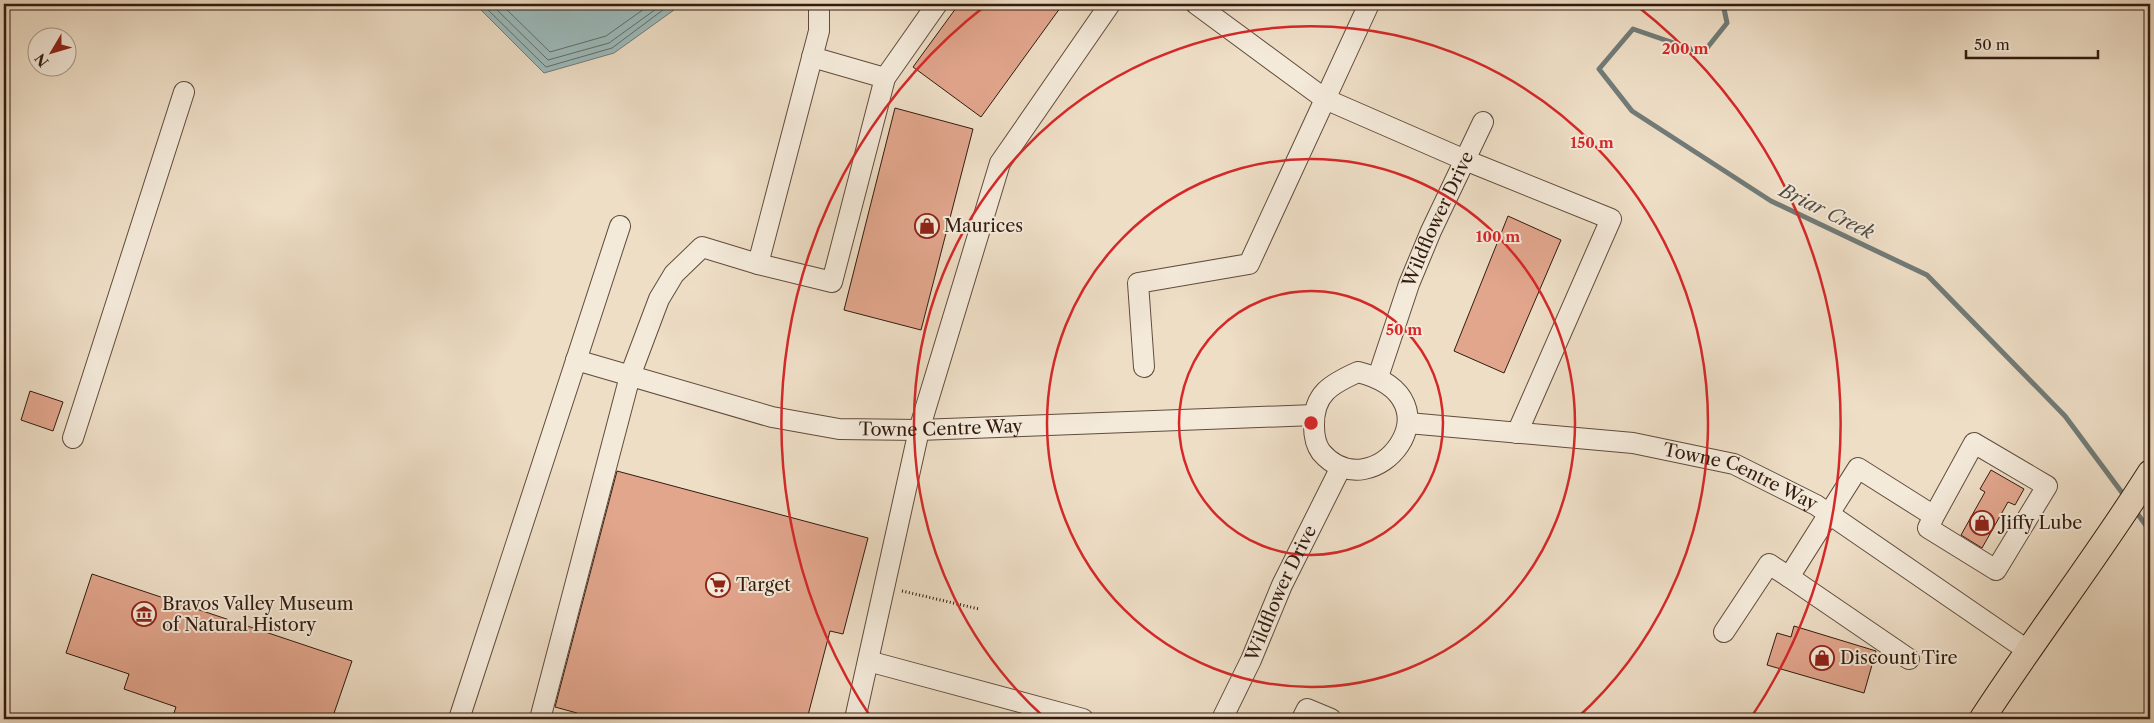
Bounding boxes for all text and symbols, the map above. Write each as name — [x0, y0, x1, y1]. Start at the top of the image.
north arrow — [28, 28, 78, 78]
scale bar — [1966, 28, 2099, 60]
text: 50 m — [1974, 35, 2010, 54]
text: 200 m — [1662, 39, 1708, 58]
text: N — [31, 50, 53, 70]
text: 150 m — [1570, 133, 1614, 152]
street label: Wildflower Drive — [1398, 148, 1478, 291]
water label: Briar Creek — [1774, 178, 1878, 244]
shop icon: Maurices — [914, 213, 940, 239]
place label: Maurices — [944, 215, 1023, 237]
text: 100 m — [1476, 227, 1520, 246]
text: 50 m — [1386, 320, 1422, 339]
centre of rings — [1302, 414, 1320, 432]
street label: Towne Centre Way — [859, 415, 1024, 441]
street label: Towne Centre Way — [1661, 439, 1822, 515]
shop icon: Jiffy Lube — [1969, 510, 1995, 536]
place label: Jiffy Lube — [1997, 512, 2082, 534]
street label: Wildflower Drive — [1240, 522, 1321, 665]
supermarket icon: Target — [705, 572, 731, 598]
place label: Target — [736, 574, 791, 596]
place label: Bravos Valley Museum of Natural History — [162, 593, 354, 636]
museum icon: Bravos Valley Museum of Natural History — [131, 601, 157, 627]
shop icon: Discount Tire — [1809, 645, 1835, 671]
place label: Discount Tire — [1840, 647, 1958, 669]

